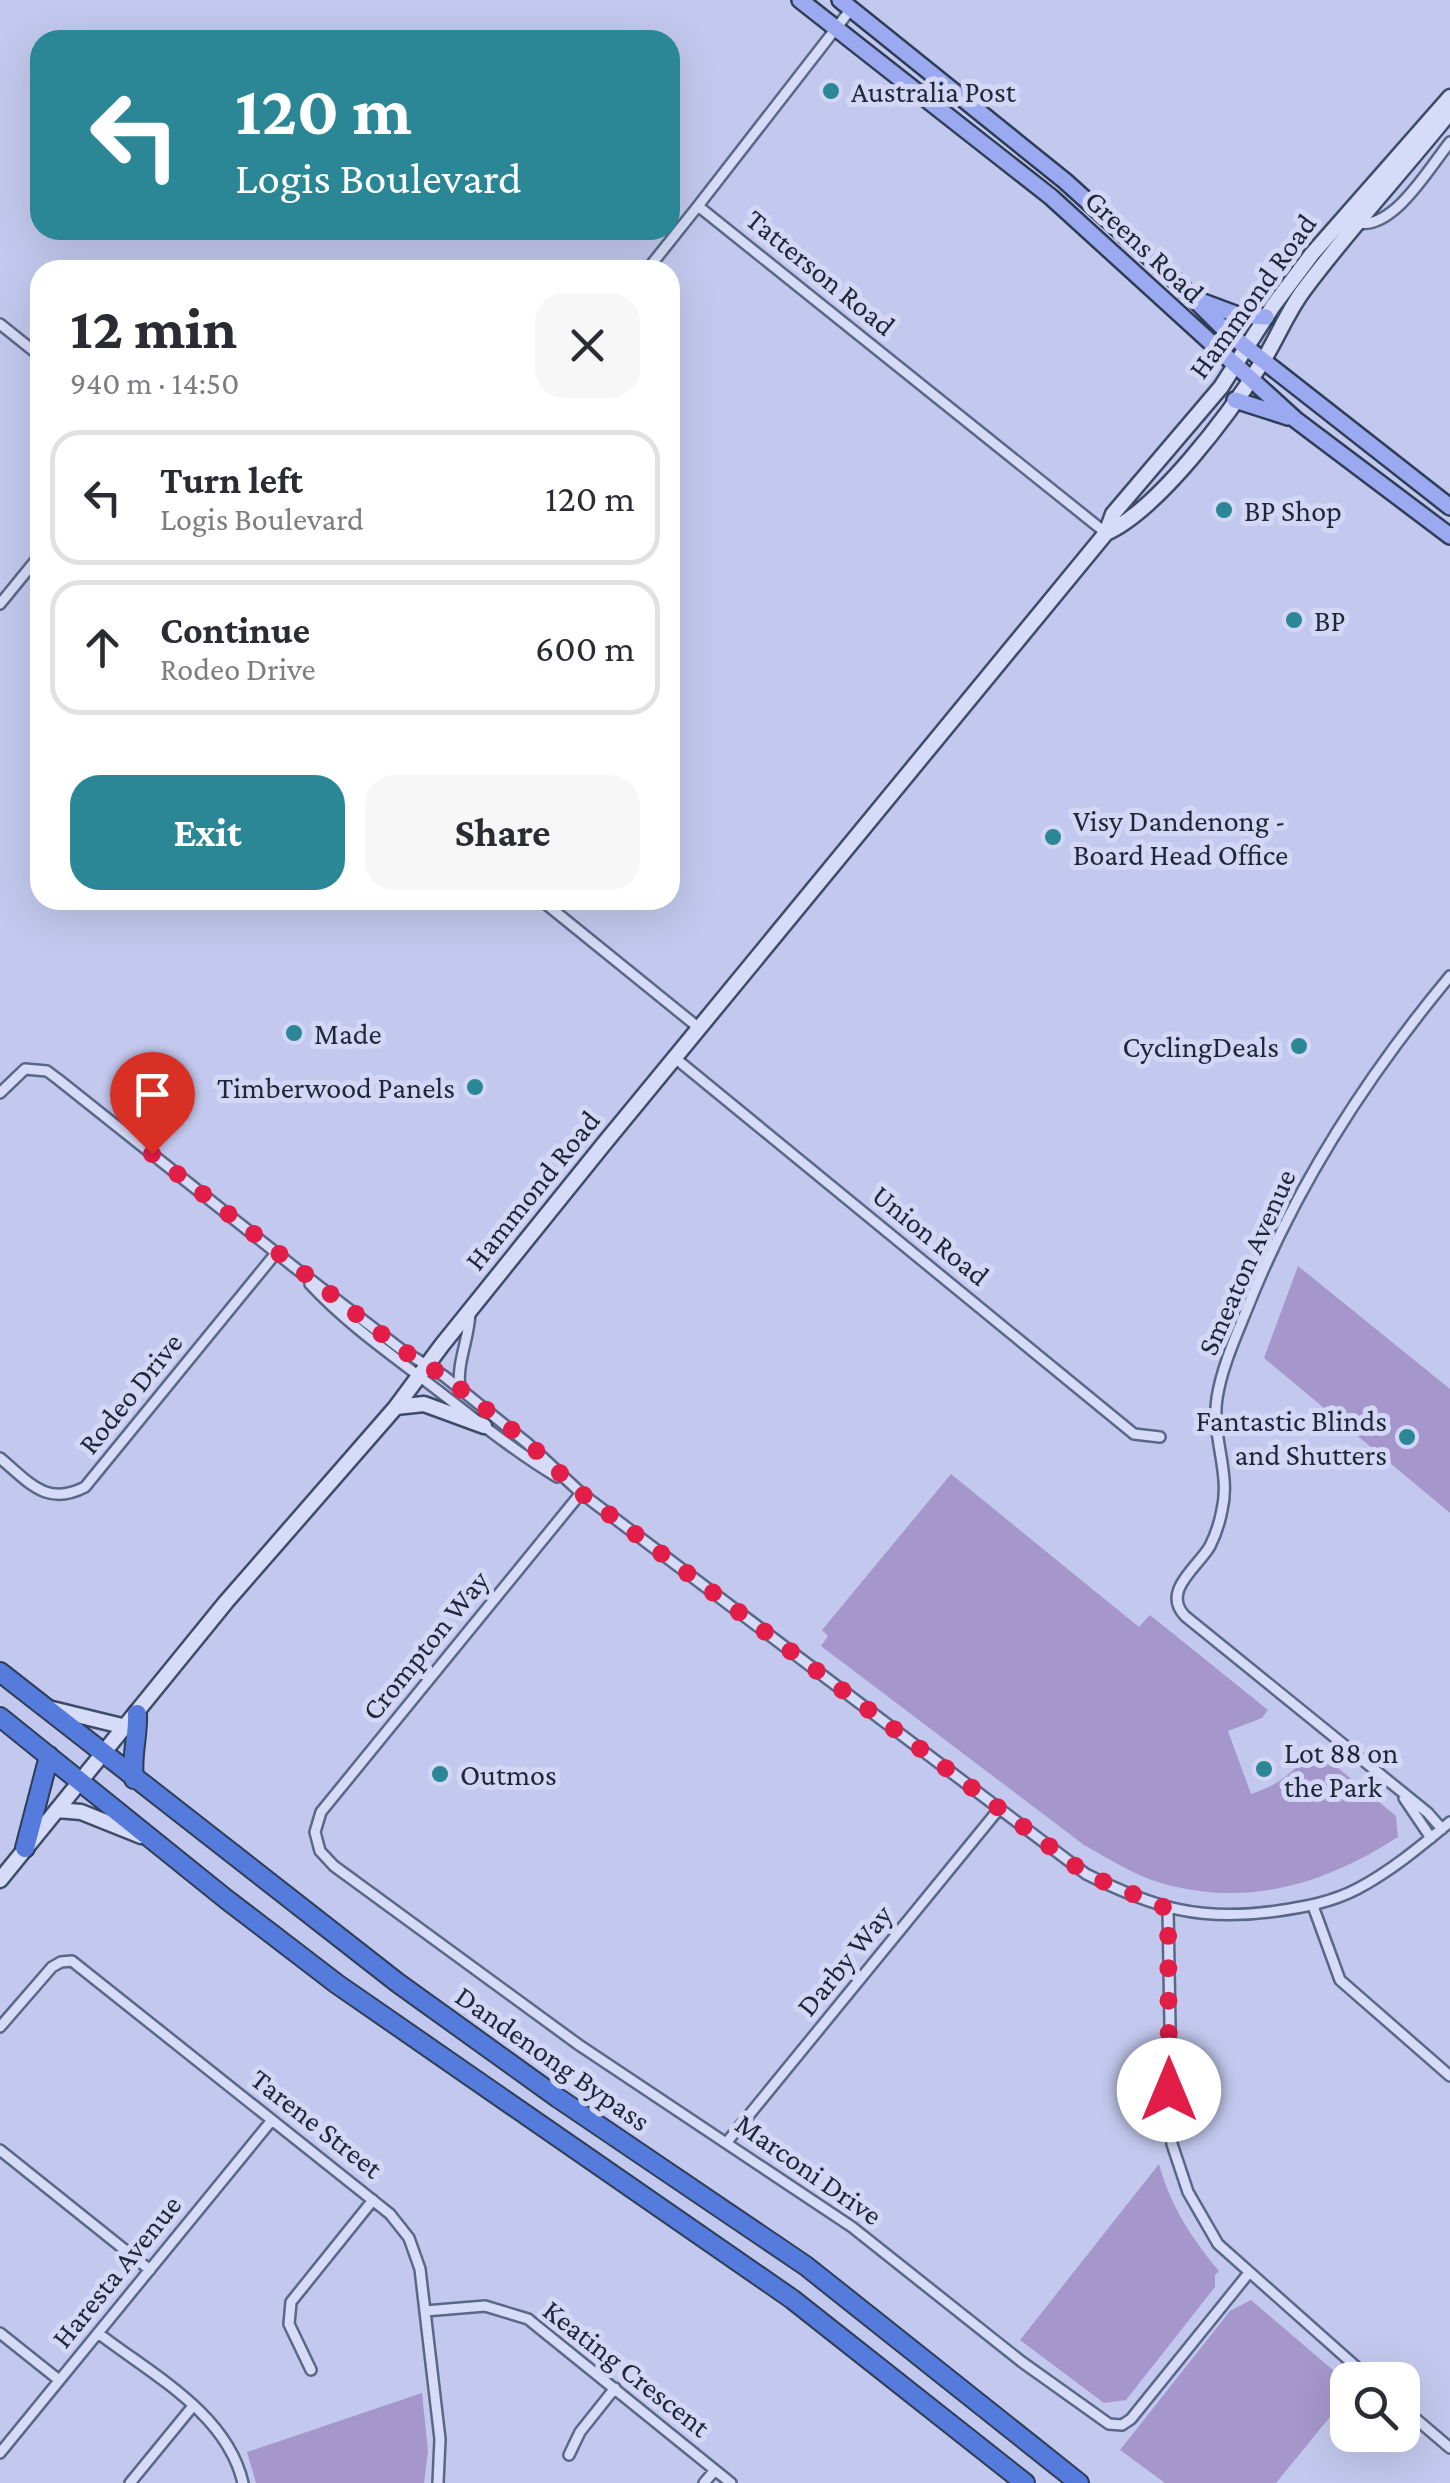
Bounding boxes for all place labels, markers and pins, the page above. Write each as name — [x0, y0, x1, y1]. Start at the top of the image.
place label: Australia Post — [851, 75, 1017, 108]
marker: Australia Post — [820, 80, 842, 102]
place label: BP Shop — [1244, 494, 1342, 528]
marker: BP Shop — [1213, 499, 1235, 521]
place label: BP — [1314, 604, 1345, 637]
marker: BP — [1283, 609, 1305, 631]
place label: Visy Dandenong - Board Head Office — [1073, 804, 1288, 871]
marker: Visy Dandenong - Board Head Office — [1042, 826, 1064, 848]
place label: Made — [314, 1017, 382, 1050]
marker: Made — [283, 1022, 305, 1044]
place label: CyclingDeals — [1123, 1030, 1279, 1064]
marker: CyclingDeals — [1288, 1035, 1310, 1057]
pin — [110, 1052, 195, 1155]
place label: Timberwood Panels — [217, 1071, 455, 1104]
marker: Timberwood Panels — [464, 1076, 486, 1098]
place label: Fantastic Blinds and Shutters — [1196, 1404, 1387, 1471]
marker: Fantastic Blinds and Shutters — [1396, 1426, 1418, 1448]
place label: Lot 88 on the Park — [1284, 1736, 1398, 1803]
place label: Outmos — [460, 1758, 557, 1791]
marker: Lot 88 on the Park — [1253, 1758, 1275, 1780]
marker: Outmos — [429, 1763, 451, 1785]

